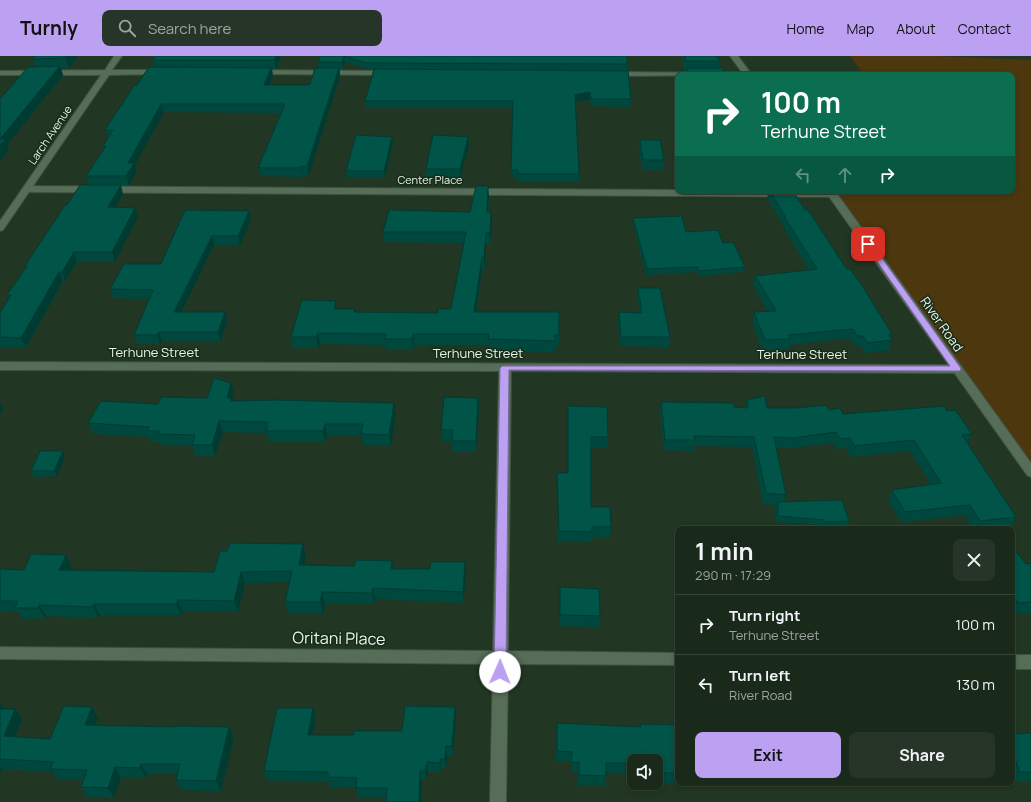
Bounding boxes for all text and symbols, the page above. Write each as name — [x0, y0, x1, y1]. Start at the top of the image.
search box — [102, 10, 382, 46]
text: Turnly — [20, 15, 78, 41]
icon: search — [116, 17, 138, 39]
text: Search here — [148, 18, 231, 39]
text: Home — [787, 19, 824, 38]
text: Map — [846, 19, 874, 38]
text: About — [896, 19, 936, 38]
text: Contact — [958, 19, 1011, 38]
text: 100 m — [761, 83, 841, 121]
icon: right — [695, 88, 747, 140]
street label: Larch Avenue — [24, 102, 75, 167]
text: Terhune Street — [761, 119, 886, 143]
icon: left — [792, 164, 814, 186]
icon: ahead — [834, 164, 856, 186]
icon: right — [876, 164, 898, 186]
street label: Center Place — [397, 172, 463, 187]
pin — [851, 227, 885, 261]
icon: arrive — [857, 233, 879, 255]
street label: River Road — [916, 293, 968, 355]
street label: Terhune Street — [109, 343, 199, 361]
street label: Terhune Street — [433, 344, 523, 362]
street label: Terhune Street — [757, 345, 847, 363]
text: 1 min — [695, 534, 754, 567]
button: close — [953, 539, 995, 581]
text: 290 m · 17:29 — [695, 566, 771, 584]
text: Turn right — [729, 605, 800, 626]
icon: right — [695, 614, 717, 636]
text: 100 m — [955, 614, 995, 635]
street label: Oritani Place — [292, 626, 386, 650]
text: Terhune Street — [729, 626, 820, 644]
position arrow — [479, 651, 521, 693]
text: Turn left — [729, 665, 791, 686]
icon: left — [695, 674, 717, 696]
text: 130 m — [956, 674, 995, 695]
text: River Road — [729, 686, 792, 704]
button: Exit — [695, 732, 841, 778]
button: Share — [849, 732, 995, 778]
map controls — [627, 754, 663, 790]
button: sound — [627, 754, 663, 790]

